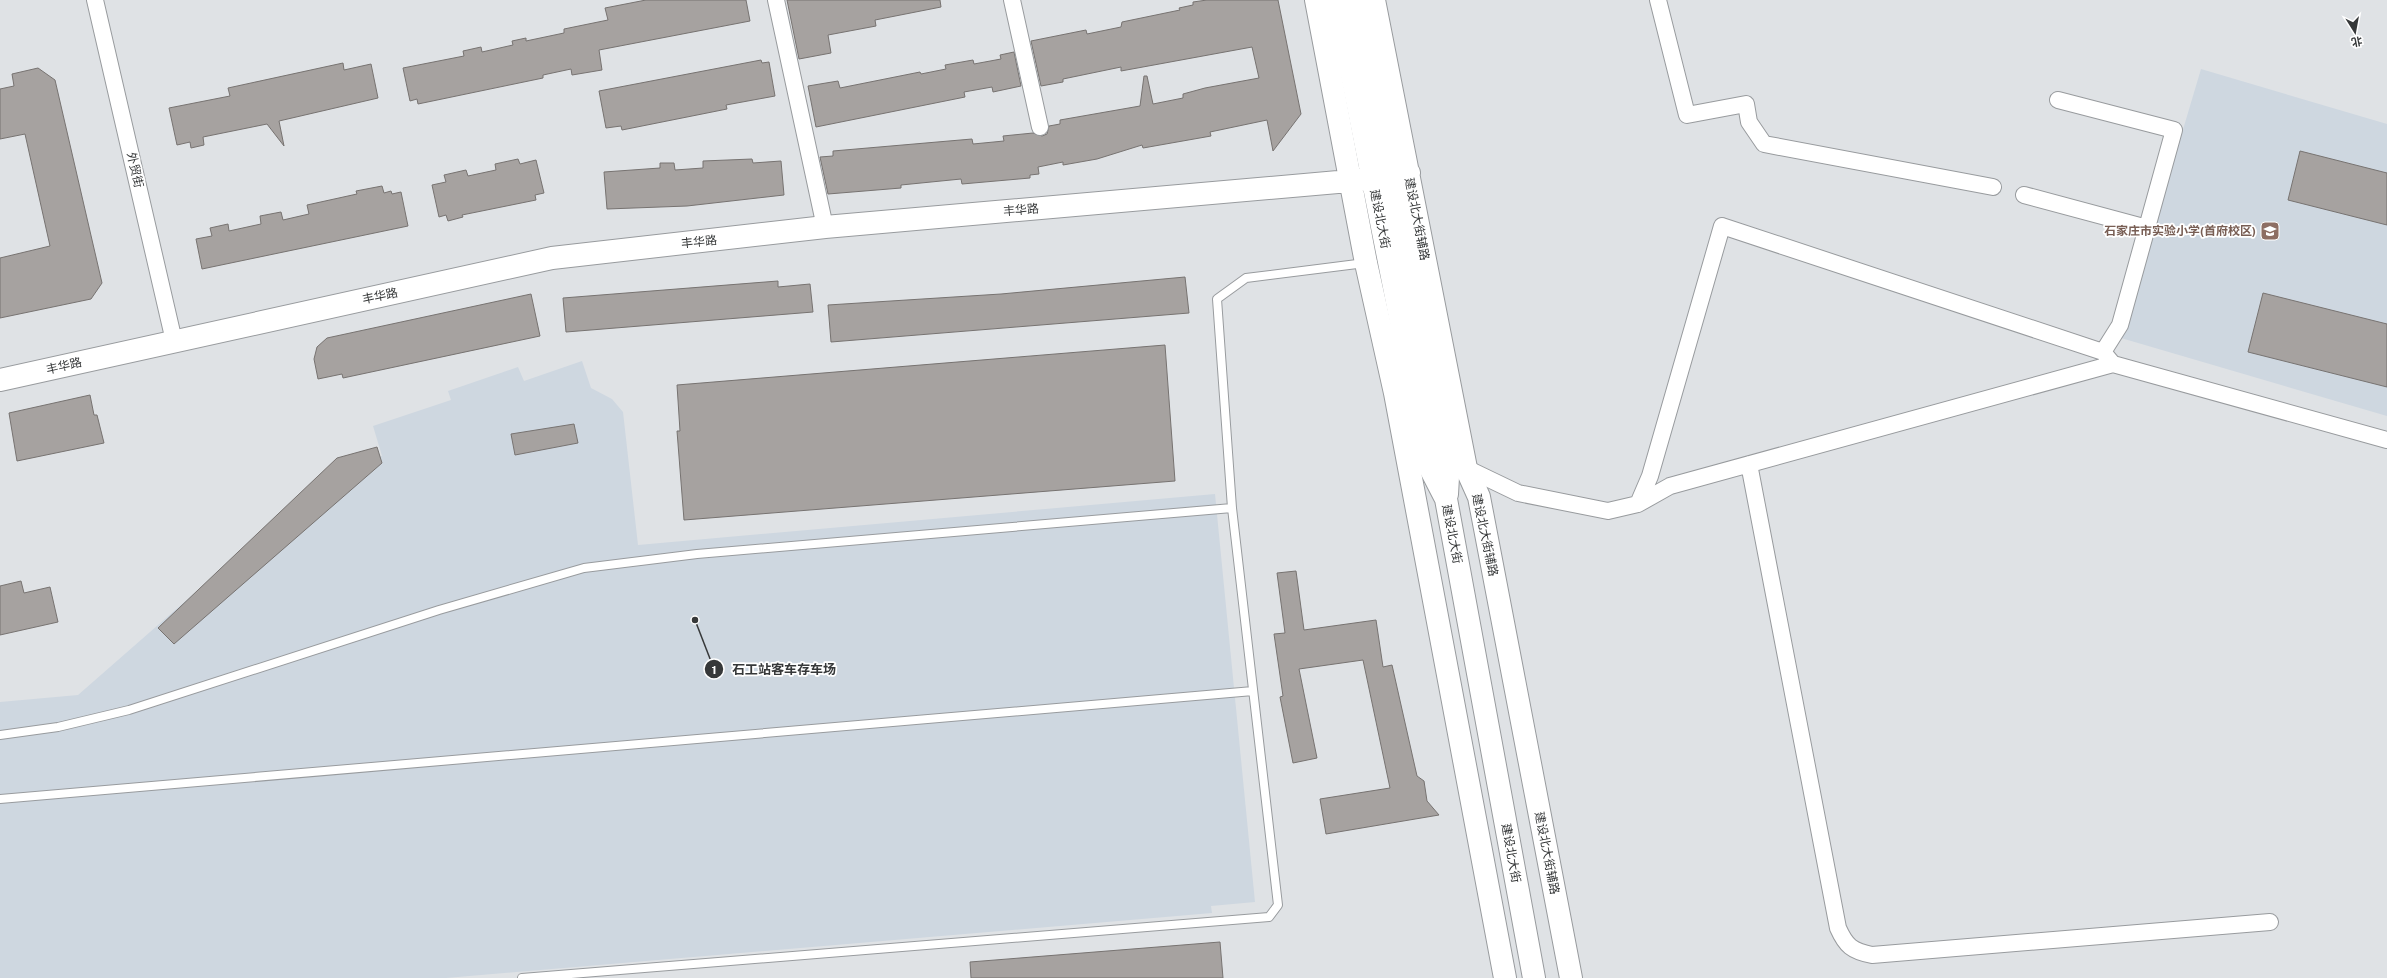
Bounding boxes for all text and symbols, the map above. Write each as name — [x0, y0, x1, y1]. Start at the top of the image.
north arrow — [2335, 12, 2375, 52]
text: 北 — [2350, 35, 2363, 49]
street label: 外贸街 — [124, 151, 146, 189]
street label: 建设北大街辅路 — [1402, 176, 1432, 262]
street label: 建设北大街 — [1367, 188, 1393, 250]
street label: 丰华路 — [1002, 201, 1040, 219]
school or university icon: 石家庄市实验小学(首府校区) — [2259, 220, 2281, 242]
place label: 石家庄市实验小学(首府校区) — [2104, 224, 2256, 238]
street label: 丰华路 — [680, 233, 718, 251]
street label: 丰华路 — [361, 285, 399, 307]
street label: 丰华路 — [45, 355, 83, 377]
street label: 建设北大街辅路 — [1469, 492, 1501, 578]
street label: 建设北大街 — [1439, 503, 1465, 565]
callout: 石工站客车存车场 — [704, 657, 844, 682]
text: 石工站客车存车场 — [732, 662, 836, 677]
text: 1 — [711, 663, 717, 677]
street label: 建设北大街辅路 — [1532, 810, 1562, 896]
street label: 建设北大街 — [1499, 822, 1523, 884]

